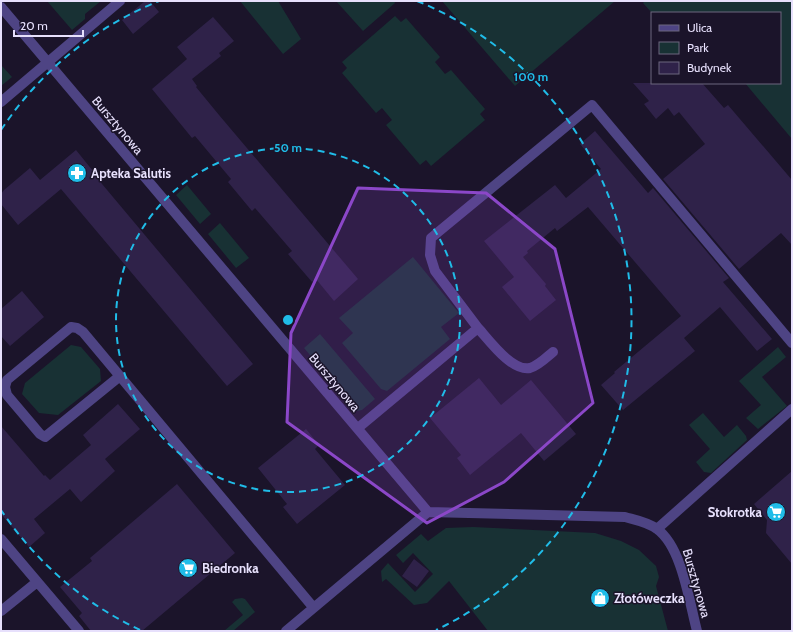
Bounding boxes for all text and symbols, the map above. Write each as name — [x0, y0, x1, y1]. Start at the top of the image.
scale bar — [14, 12, 83, 38]
legend — [651, 12, 781, 84]
text: 20 m — [20, 18, 48, 33]
text: Ulica — [687, 20, 712, 35]
text: Park — [687, 40, 709, 55]
text: Budynek — [687, 60, 732, 75]
text: 100 m — [514, 69, 548, 84]
street label: Bursztynowa — [89, 93, 147, 158]
text: 50 m — [274, 140, 302, 155]
pharmacy icon: Apteka Salutis — [66, 162, 88, 184]
place label: Apteka Salutis — [91, 165, 171, 181]
centre of rings — [281, 313, 295, 327]
street label: Bursztynowa — [306, 350, 364, 415]
supermarket icon: Stokrotka — [765, 501, 787, 523]
place label: Stokrotka — [708, 504, 763, 520]
street label: Bursztynowa — [680, 547, 715, 620]
supermarket icon: Biedronka — [177, 557, 199, 579]
place label: Biedronka — [202, 560, 259, 576]
shop icon: Złotóweczka — [589, 587, 611, 609]
place label: Złotóweczka — [614, 590, 685, 606]

